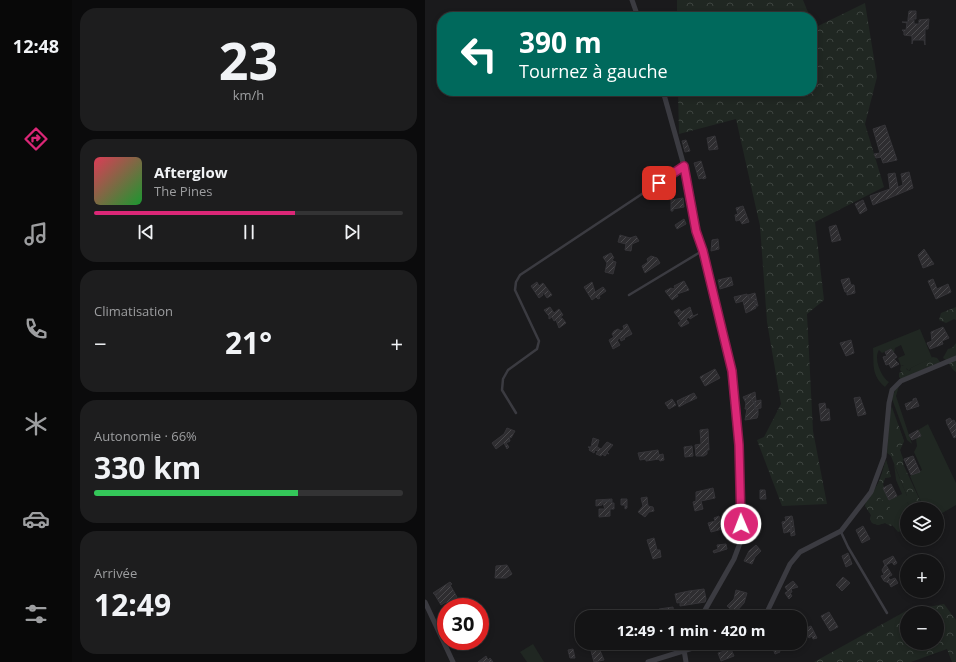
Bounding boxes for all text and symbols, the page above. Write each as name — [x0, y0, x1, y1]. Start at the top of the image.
text: 390 m — [519, 23, 602, 61]
text: 23 — [219, 24, 278, 95]
icon: left — [453, 28, 505, 80]
text: 12:48 — [13, 34, 59, 58]
text: Tournez à gauche — [519, 59, 668, 83]
text: km/h — [233, 86, 264, 104]
icon: directions — [22, 125, 50, 153]
text: Afterglow — [154, 162, 228, 182]
pin — [642, 166, 676, 200]
icon: arrive — [648, 172, 670, 194]
text: The Pines — [154, 182, 212, 200]
icon: music — [22, 220, 50, 248]
icon: previous — [135, 221, 157, 243]
icon: pause — [238, 221, 260, 243]
icon: next — [341, 221, 363, 243]
text: Climatisation — [94, 302, 173, 320]
icon: phone — [22, 315, 50, 343]
text: 21° — [225, 322, 272, 363]
text: − — [94, 328, 107, 358]
text: + — [390, 328, 403, 358]
icon: climate — [22, 410, 50, 438]
text: Autonomie · 66% — [94, 427, 197, 445]
text: 330 km — [94, 447, 201, 488]
map controls — [900, 502, 944, 650]
button: layers — [900, 502, 944, 546]
position arrow — [720, 503, 762, 545]
icon: car — [22, 505, 50, 533]
button: + — [900, 554, 944, 598]
text: Arrivée — [94, 564, 137, 582]
text: 12:49 — [94, 584, 171, 625]
speed limit sign: 30 — [437, 598, 489, 650]
icon: filters — [22, 600, 50, 628]
button: − — [900, 606, 944, 650]
text: 12:49 · 1 min · 420 m — [617, 620, 765, 640]

